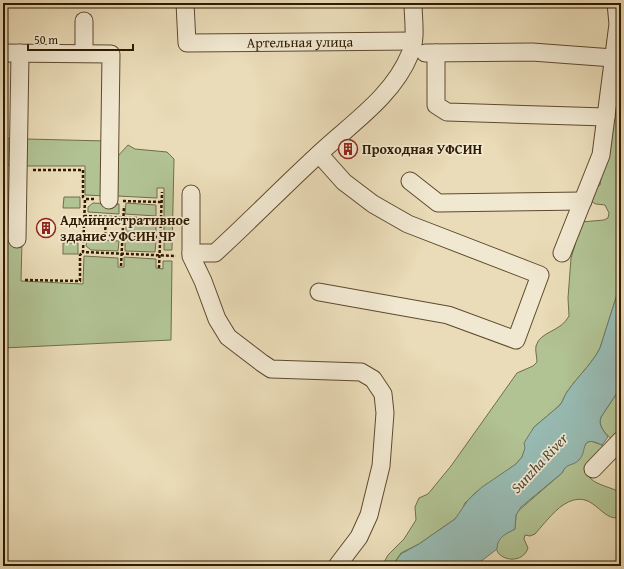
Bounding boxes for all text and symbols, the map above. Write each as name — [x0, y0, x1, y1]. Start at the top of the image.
scale bar — [28, 26, 133, 52]
text: 50 m — [34, 31, 58, 48]
street label: Артельная улица — [247, 32, 354, 52]
building icon: Проходная УФСИН — [337, 138, 359, 160]
place label: Проходная УФСИН — [362, 139, 483, 159]
place label: Административное здание УФСИН ЧР — [60, 210, 190, 246]
building icon: Административное здание УФСИН ЧР — [35, 217, 57, 239]
water label: Sunzha River — [506, 428, 573, 498]

